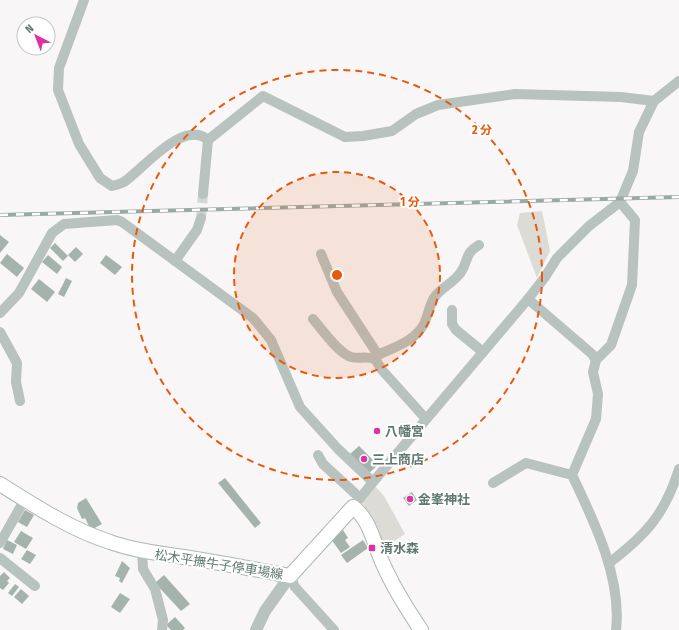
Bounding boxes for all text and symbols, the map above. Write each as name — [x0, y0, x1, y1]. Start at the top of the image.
north arrow — [16, 16, 56, 56]
text: N — [23, 22, 36, 36]
text: 2 分 — [471, 123, 492, 137]
text: 1 分 — [400, 195, 420, 209]
centre of rings — [330, 268, 344, 282]
place label: 八幡宮 — [385, 424, 424, 439]
marker: 八幡宮 — [372, 426, 382, 436]
place label: 三上商店 — [372, 452, 424, 467]
marker: 三上商店 — [359, 454, 369, 464]
place label: 金峯神社 — [418, 492, 470, 507]
marker: 金峯神社 — [405, 494, 415, 504]
place label: 清水森 — [380, 541, 419, 556]
marker: 清水森 — [367, 543, 377, 553]
street label: 松木平撫牛子停車場線 — [154, 547, 284, 582]

